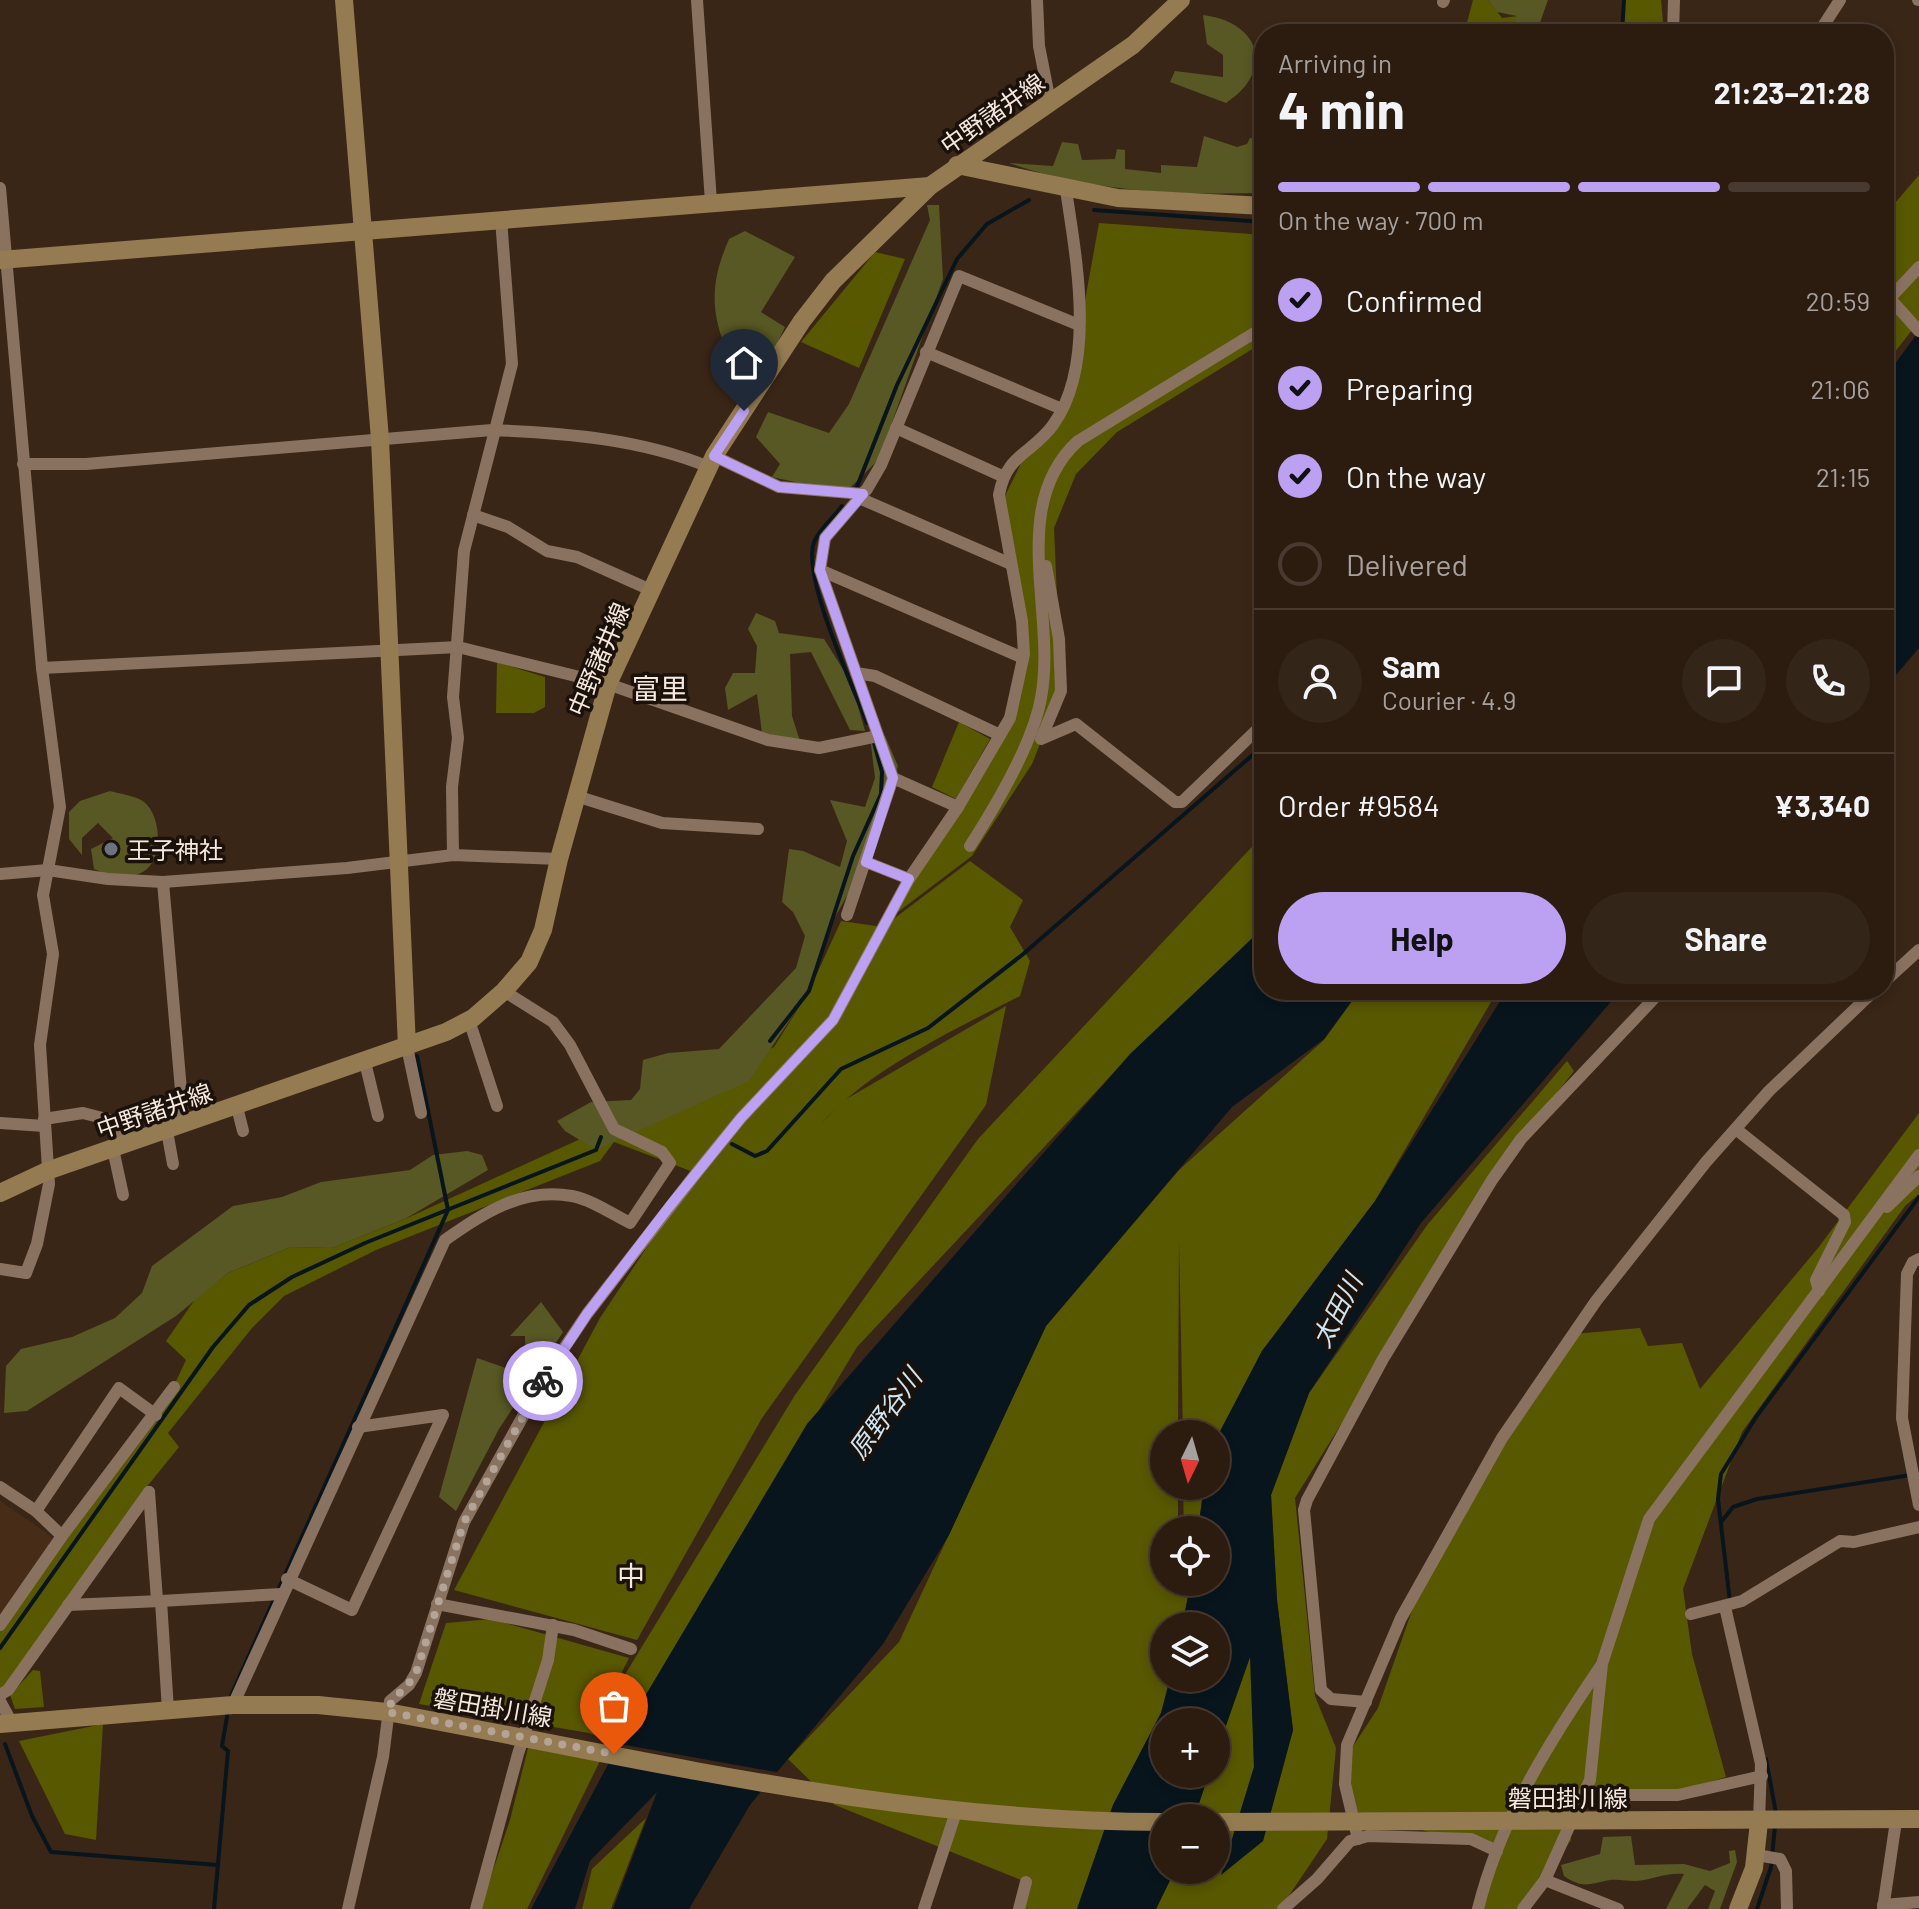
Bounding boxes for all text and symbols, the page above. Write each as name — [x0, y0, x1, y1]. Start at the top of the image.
text: Arriving in — [1278, 47, 1392, 78]
street label: 中野諸井線 — [935, 67, 1049, 159]
text: 21:23–21:28 — [1714, 74, 1870, 110]
text: 4 min — [1278, 77, 1405, 139]
text: On the way · 700 m — [1278, 204, 1484, 235]
icon: check — [1278, 278, 1322, 322]
text: Confirmed — [1346, 282, 1483, 318]
text: 20:59 — [1806, 285, 1870, 316]
pin — [710, 329, 778, 411]
icon: home — [722, 341, 766, 385]
icon: check — [1278, 366, 1322, 410]
text: Preparing — [1346, 370, 1473, 406]
text: 21:06 — [1810, 373, 1870, 404]
icon: check — [1278, 454, 1322, 498]
text: On the way — [1346, 458, 1486, 494]
text: 21:15 — [1816, 461, 1870, 492]
text: Delivered — [1346, 546, 1468, 582]
street label: 中野諸井線 — [561, 598, 635, 720]
button: person — [1278, 639, 1362, 723]
button: chat — [1682, 639, 1766, 723]
button: phone — [1786, 639, 1870, 723]
text: Sam — [1382, 648, 1441, 684]
district label: 富里 — [632, 671, 688, 705]
text: Courier · 4.9 — [1382, 684, 1516, 715]
text: Order #9584 — [1278, 787, 1440, 823]
text: ¥3,340 — [1774, 787, 1870, 823]
place label: 王子神社 — [127, 835, 223, 864]
marker: 王子神社 — [102, 840, 120, 858]
button: Help — [1278, 892, 1566, 984]
button: Share — [1582, 892, 1870, 984]
street label: 中野諸井線 — [93, 1077, 215, 1143]
water label: 太田川 — [1304, 1266, 1369, 1352]
courier — [503, 1341, 583, 1421]
icon: bike — [521, 1359, 565, 1403]
water label: 原野谷川 — [841, 1359, 929, 1464]
north arrow — [1150, 1420, 1230, 1500]
map controls — [1150, 1420, 1230, 1884]
button: locate — [1150, 1516, 1230, 1596]
district label: 中 — [617, 1558, 645, 1592]
button: layers — [1150, 1612, 1230, 1692]
pin — [580, 1672, 648, 1754]
street label: 磐田掛川線 — [431, 1682, 555, 1732]
icon: bag — [592, 1684, 636, 1728]
button: + — [1150, 1708, 1230, 1788]
street label: 磐田掛川線 — [1508, 1783, 1628, 1812]
button: − — [1150, 1804, 1230, 1884]

